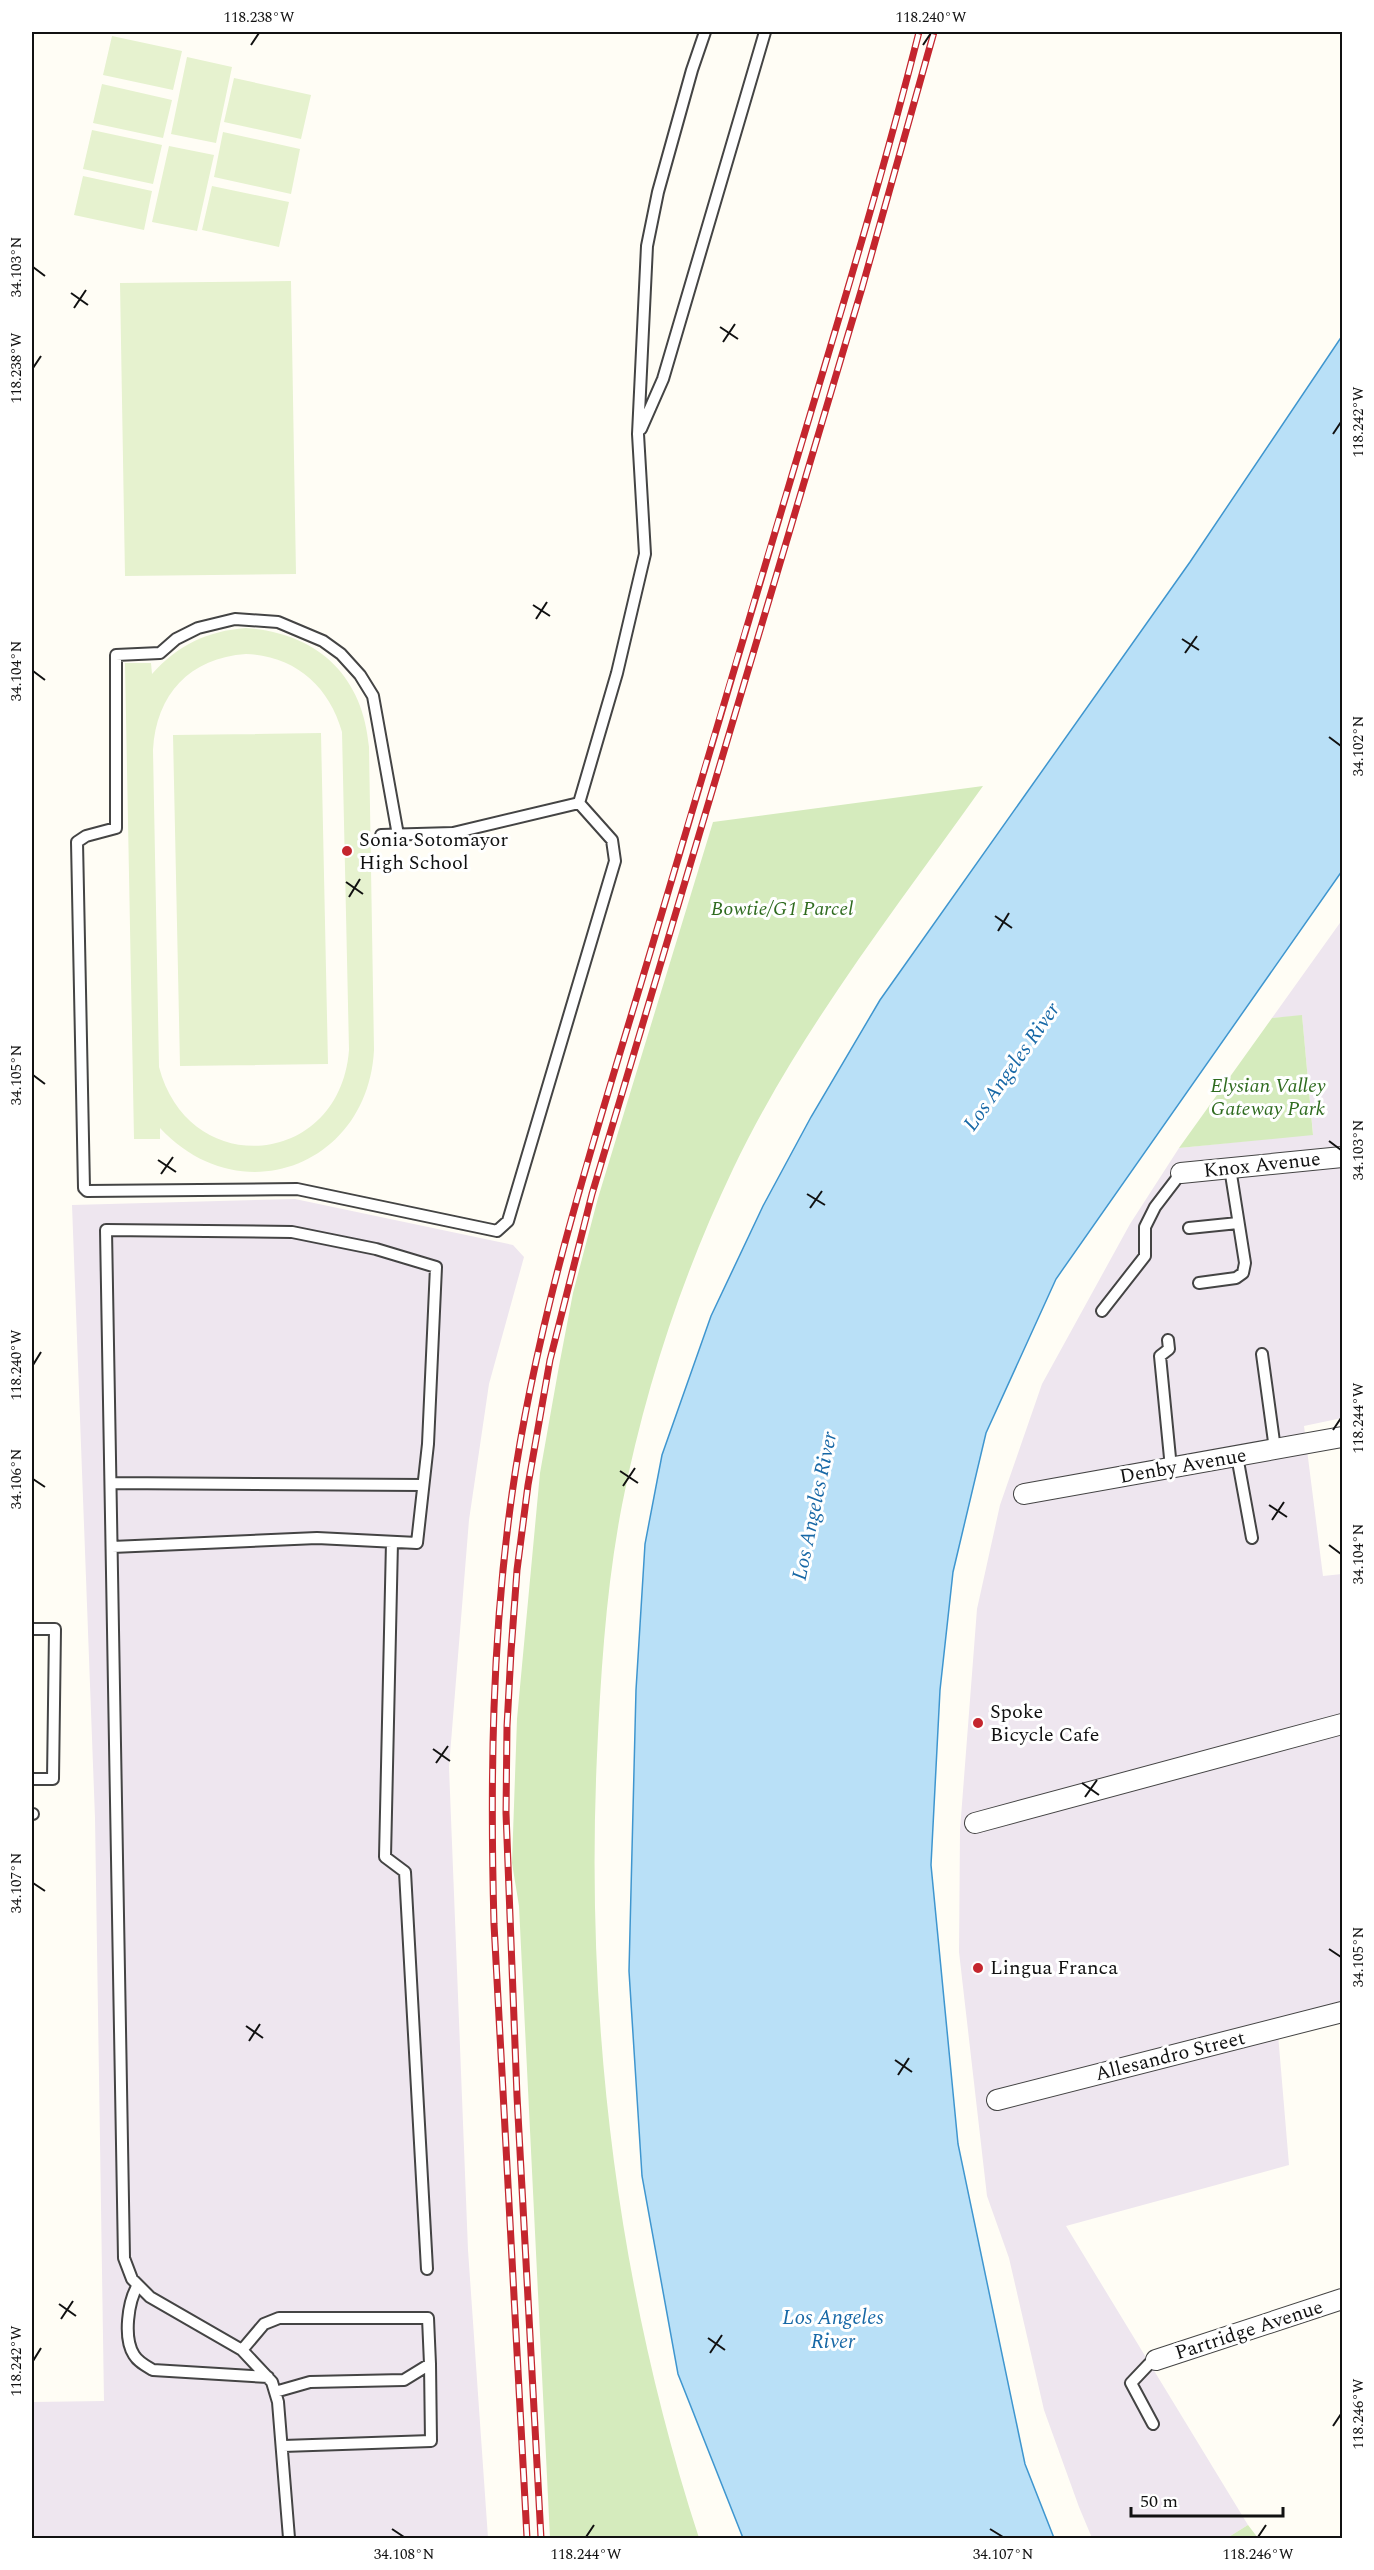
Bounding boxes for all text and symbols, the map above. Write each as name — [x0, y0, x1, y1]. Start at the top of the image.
text: 118.238°W — [224, 6, 295, 29]
text: 118.240°W — [896, 6, 967, 29]
text: 34.103°N — [5, 237, 28, 297]
text: 118.238°W — [5, 332, 28, 403]
text: 118.242°W — [1347, 386, 1370, 457]
text: 34.104°N — [5, 641, 28, 701]
text: 34.102°N — [1347, 716, 1370, 776]
place label: Sonia Sotomayor High School — [359, 825, 508, 878]
marker: Sonia Sotomayor High School — [340, 844, 354, 858]
park label: Bowtie/G1 Parcel — [711, 894, 853, 924]
water label: Los Angeles River — [956, 995, 1069, 1138]
text: 34.105°N — [5, 1045, 28, 1105]
park label: Elysian Valley Gateway Park — [1210, 1071, 1326, 1124]
text: 34.103°N — [1347, 1120, 1370, 1180]
street label: Knox Avenue — [1202, 1144, 1322, 1186]
text: 118.240°W — [5, 1329, 28, 1400]
text: 118.244°W — [1347, 1382, 1370, 1453]
water label: Los Angeles River — [784, 1428, 847, 1583]
street label: Denby Avenue — [1117, 1440, 1249, 1492]
text: 34.106°N — [5, 1449, 28, 1509]
text: 34.104°N — [1347, 1524, 1370, 1584]
place label: Spoke Bicycle Cafe — [990, 1697, 1099, 1750]
marker: Spoke Bicycle Cafe — [971, 1716, 985, 1730]
text: 34.107°N — [5, 1853, 28, 1913]
text: 34.105°N — [1347, 1927, 1370, 1987]
place label: Lingua Franca — [990, 1953, 1118, 1983]
marker: Lingua Franca — [971, 1961, 985, 1975]
street label: Allesandro Street — [1092, 2023, 1248, 2089]
street label: Partridge Avenue — [1171, 2292, 1327, 2368]
water label: Los Angeles River — [782, 2302, 884, 2358]
text: 118.242°W — [5, 2325, 28, 2396]
text: 118.246°W — [1347, 2378, 1370, 2449]
scale bar — [1131, 2480, 1282, 2518]
text: 50 m — [1140, 2488, 1178, 2515]
text: 34.108°N — [374, 2543, 434, 2566]
text: 118.244°W — [551, 2543, 622, 2566]
text: 34.107°N — [973, 2543, 1033, 2566]
text: 118.246°W — [1223, 2543, 1294, 2566]

